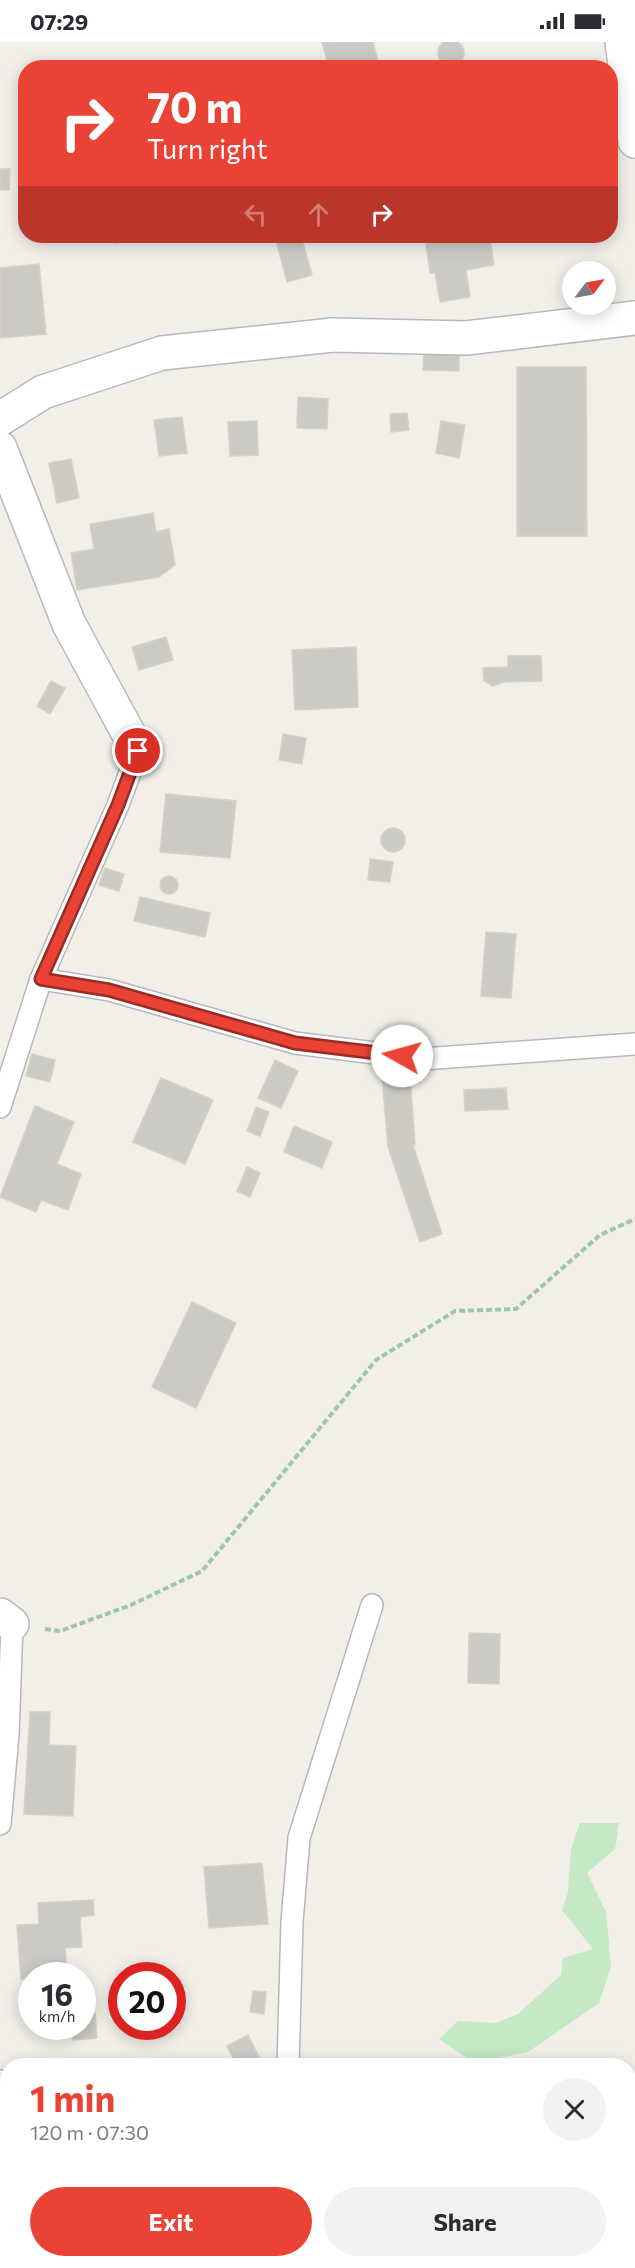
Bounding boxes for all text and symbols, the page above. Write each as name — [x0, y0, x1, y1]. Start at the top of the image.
text: 07:29 — [30, 8, 88, 35]
text: 70 m — [147, 80, 242, 132]
icon: right — [48, 84, 126, 162]
text: Turn right — [147, 132, 267, 165]
icon: left — [239, 198, 272, 231]
icon: ahead — [302, 198, 335, 231]
icon: right — [365, 198, 398, 231]
north arrow — [562, 261, 616, 315]
map controls — [562, 261, 616, 315]
pin — [112, 725, 163, 776]
icon: arrive — [121, 734, 154, 767]
position arrow — [370, 1024, 434, 1088]
speed limit sign: 20 — [108, 1962, 186, 2040]
text: 16 — [41, 1975, 73, 2012]
text: km/h — [39, 2007, 75, 2025]
text: 1 min — [30, 2075, 115, 2119]
button: close — [543, 2078, 606, 2141]
text: 120 m · 07:30 — [30, 2120, 149, 2144]
button: Exit — [30, 2187, 312, 2256]
button: Share — [324, 2187, 606, 2256]

